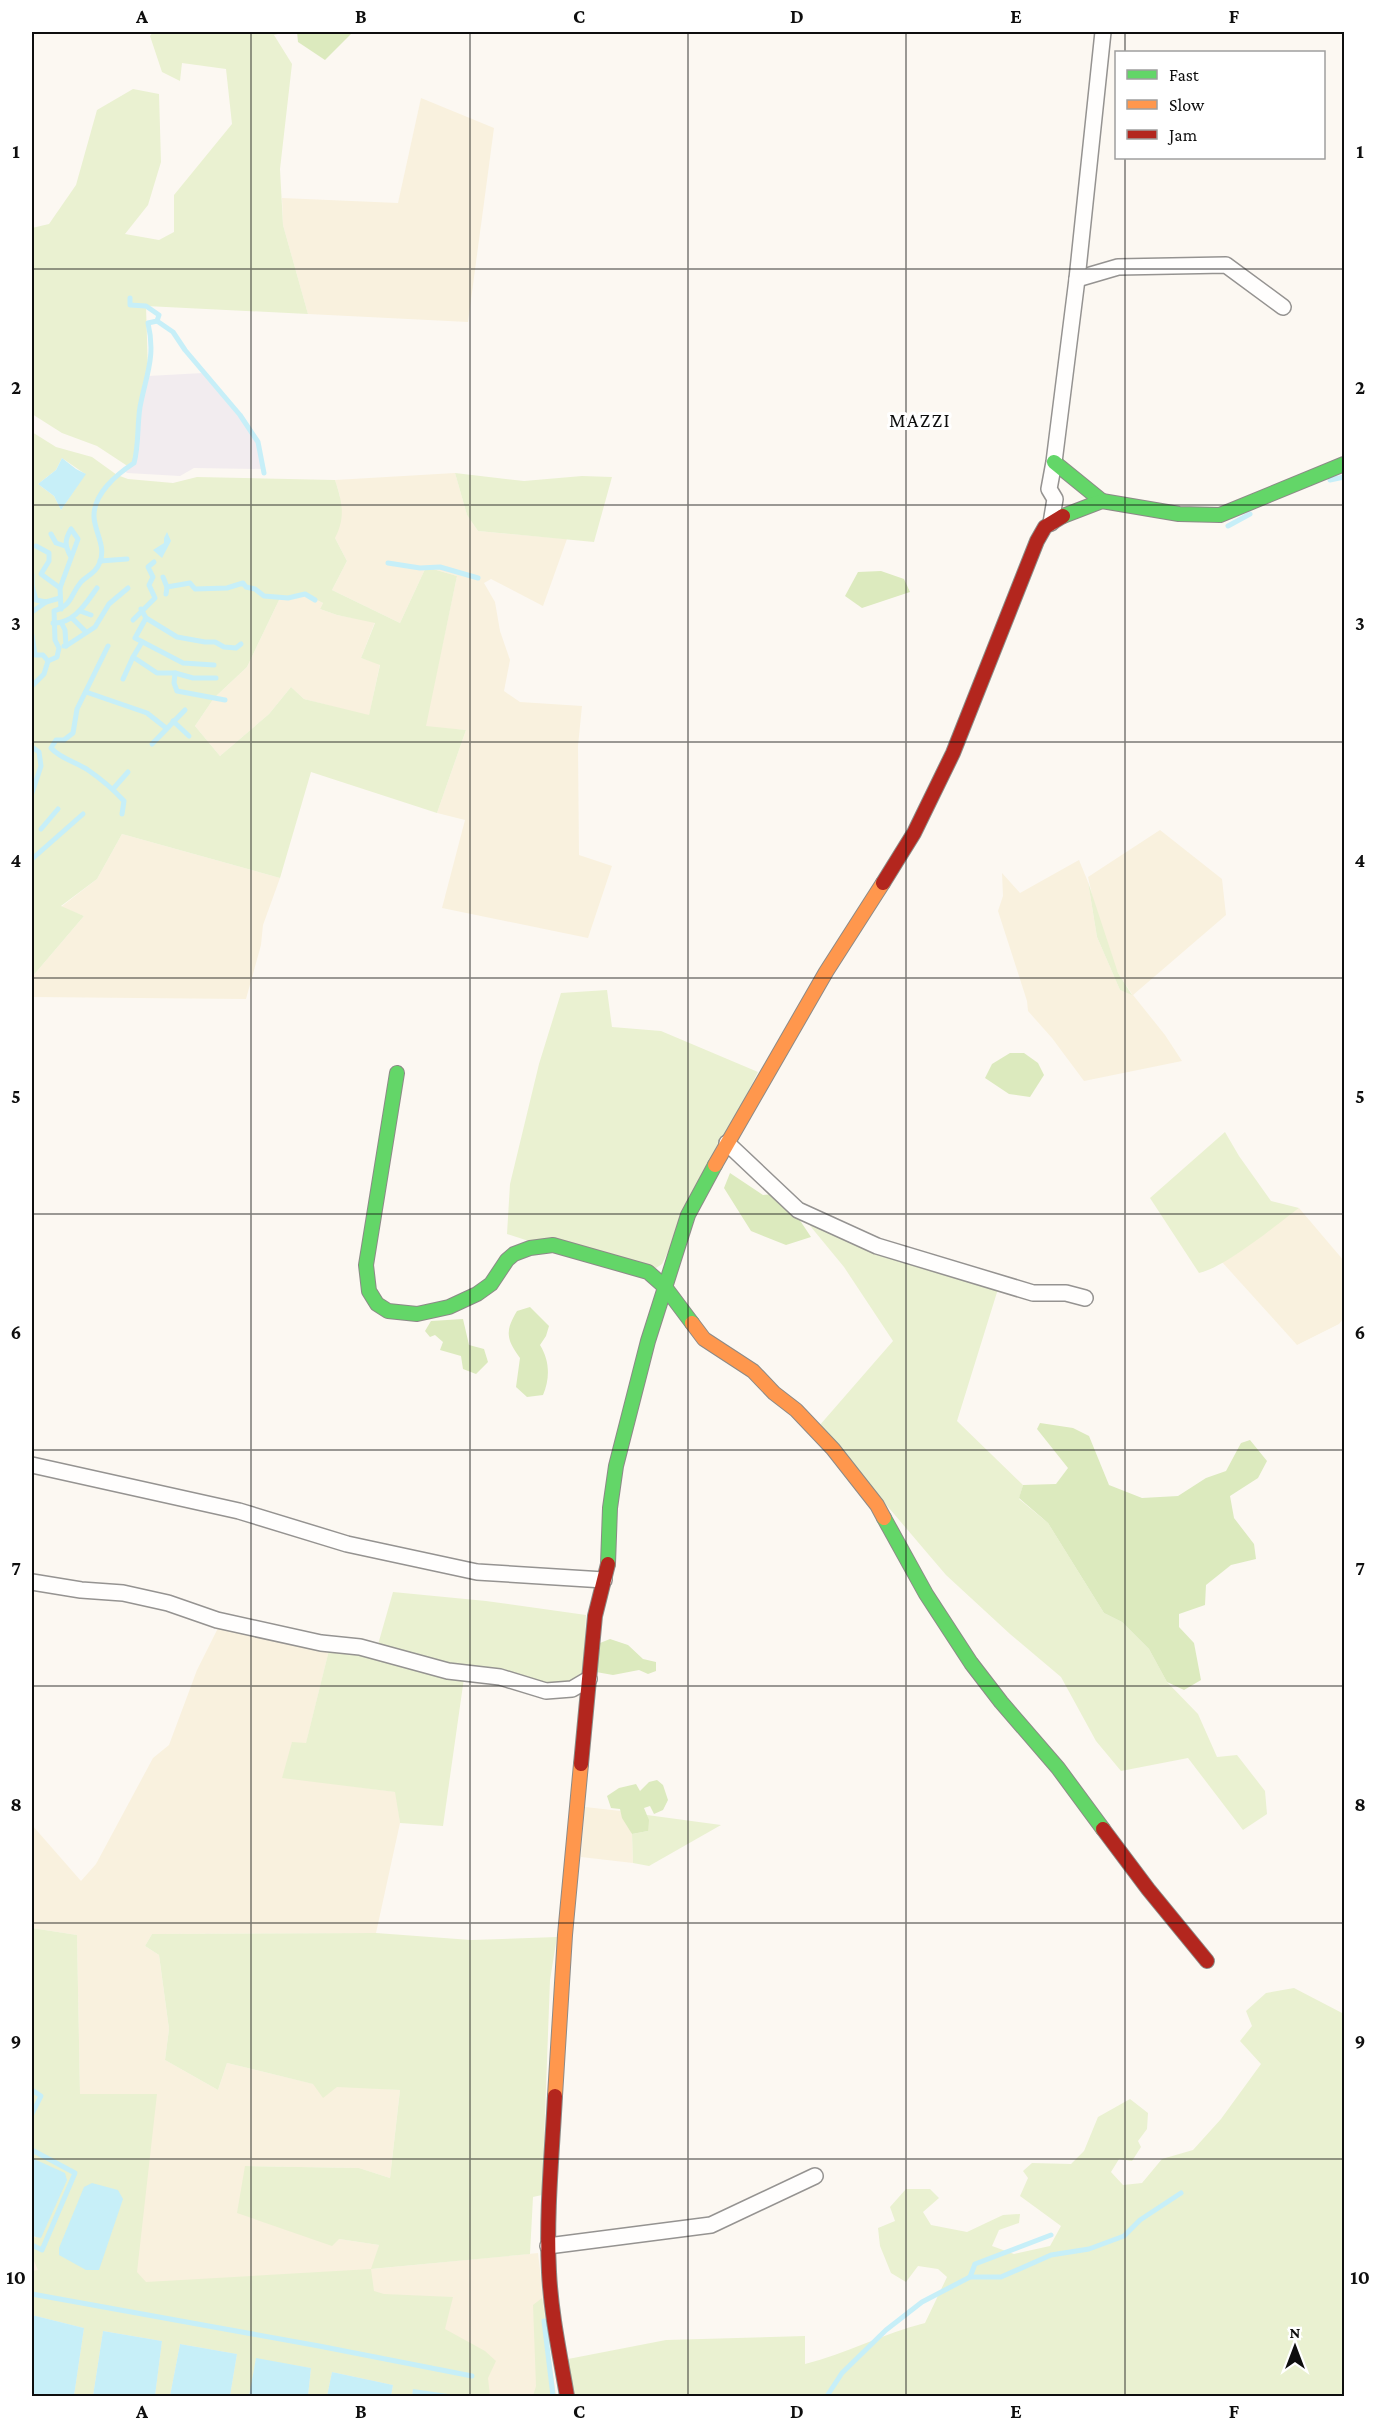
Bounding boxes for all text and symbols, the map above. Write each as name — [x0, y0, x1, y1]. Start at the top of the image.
text: A — [135, 5, 149, 27]
text: B — [355, 5, 367, 27]
text: C — [573, 5, 585, 27]
text: D — [790, 5, 804, 27]
text: E — [1010, 5, 1022, 27]
text: F — [1229, 5, 1240, 27]
legend — [1115, 51, 1325, 159]
text: Fast — [1169, 65, 1200, 85]
text: Slow — [1169, 95, 1205, 115]
text: Jam — [1167, 125, 1198, 145]
text: 1 — [12, 140, 20, 162]
text: 1 — [1356, 140, 1364, 162]
text: 2 — [11, 376, 21, 398]
text: 2 — [1355, 376, 1365, 398]
district label: MAZZI — [889, 409, 951, 431]
text: 3 — [11, 612, 21, 634]
text: 3 — [1355, 612, 1365, 634]
text: 4 — [11, 849, 22, 871]
text: 4 — [1355, 849, 1366, 871]
text: 5 — [11, 1085, 21, 1107]
text: 5 — [1355, 1085, 1365, 1107]
text: 6 — [11, 1321, 21, 1343]
text: 6 — [1355, 1321, 1365, 1343]
text: 7 — [11, 1557, 21, 1579]
text: 7 — [1355, 1557, 1365, 1579]
text: 8 — [10, 1793, 22, 1815]
text: 8 — [1354, 1793, 1366, 1815]
text: 9 — [11, 2030, 21, 2052]
text: 9 — [1355, 2030, 1365, 2052]
text: 10 — [6, 2266, 26, 2288]
text: 10 — [1350, 2266, 1370, 2288]
north arrow — [1265, 2317, 1325, 2377]
text: N — [1290, 2324, 1301, 2341]
text: A — [135, 2400, 149, 2422]
text: B — [355, 2400, 367, 2422]
text: C — [573, 2400, 585, 2422]
text: D — [790, 2400, 804, 2422]
text: E — [1010, 2400, 1022, 2422]
text: F — [1229, 2400, 1240, 2422]

